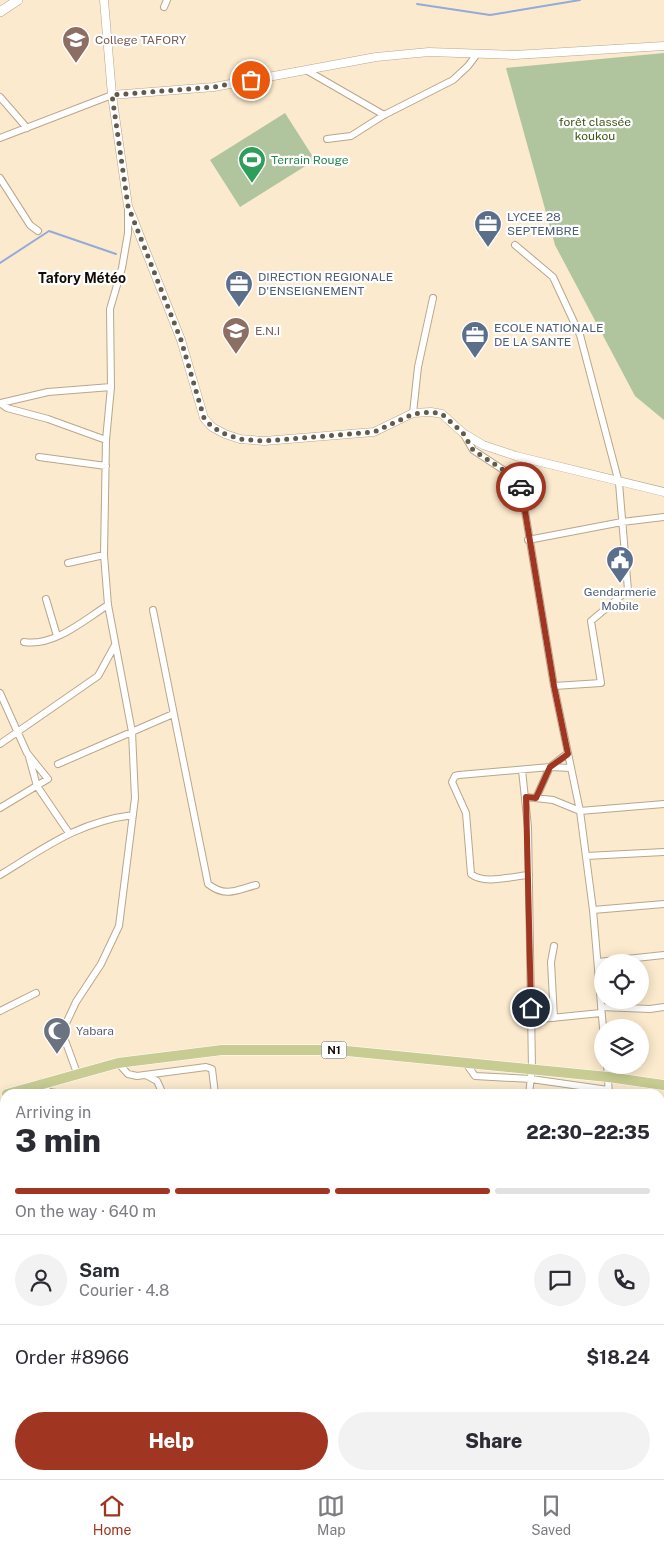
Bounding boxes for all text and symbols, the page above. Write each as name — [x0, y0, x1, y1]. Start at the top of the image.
school or university icon: College TAFORY — [61, 25, 91, 64]
place label: College TAFORY — [95, 33, 187, 47]
pin — [230, 59, 272, 101]
icon: bag — [237, 66, 265, 94]
park label: forêt classée koukou — [559, 115, 631, 143]
sports icon: Terrain Rouge — [237, 145, 267, 184]
place label: Terrain Rouge — [271, 153, 349, 167]
office icon: LYCEE 28 SEPTEMBRE — [473, 209, 503, 248]
place label: LYCEE 28 SEPTEMBRE — [507, 210, 579, 238]
office icon: DIRECTION REGIONALE D'ENSEIGNEMENT — [224, 269, 254, 308]
district label: Tafory Météo — [38, 270, 126, 286]
place label: DIRECTION REGIONALE D'ENSEIGNEMENT — [258, 270, 393, 298]
school or university icon: E.N.I — [221, 316, 251, 355]
office icon: ECOLE NATIONALE DE LA SANTE — [460, 320, 490, 359]
place label: ECOLE NATIONALE DE LA SANTE — [494, 321, 604, 349]
place label: E.N.I — [255, 324, 280, 338]
courier — [496, 462, 546, 512]
icon: car — [507, 473, 535, 501]
public building icon: Gendarmerie Mobile — [605, 545, 635, 584]
place label: Gendarmerie Mobile — [584, 585, 657, 613]
map controls — [594, 954, 649, 1074]
button: locate — [594, 954, 649, 1009]
pin — [510, 987, 552, 1029]
icon: home — [517, 994, 545, 1022]
mosque icon: Yabara — [42, 1016, 72, 1055]
button: layers — [594, 1019, 649, 1074]
place label: Yabara — [76, 1024, 114, 1038]
road number: N1 — [322, 1042, 346, 1058]
text: Arriving in — [15, 1103, 91, 1122]
text: 22:30–22:35 — [526, 1121, 650, 1143]
text: 3 min — [15, 1122, 101, 1159]
text: On the way · 640 m — [15, 1202, 156, 1221]
button: person — [15, 1254, 67, 1306]
button: chat — [534, 1254, 586, 1306]
button: phone — [598, 1254, 650, 1306]
text: Sam — [79, 1259, 120, 1281]
text: Courier · 4.8 — [79, 1281, 169, 1300]
text: Order #8966 — [15, 1346, 129, 1368]
text: $18.24 — [586, 1346, 650, 1368]
button: Help — [15, 1412, 328, 1470]
button: Share — [338, 1412, 650, 1470]
tab: Home — [93, 1492, 131, 1538]
tab: Map — [317, 1492, 345, 1538]
tab: Saved — [531, 1492, 571, 1538]

